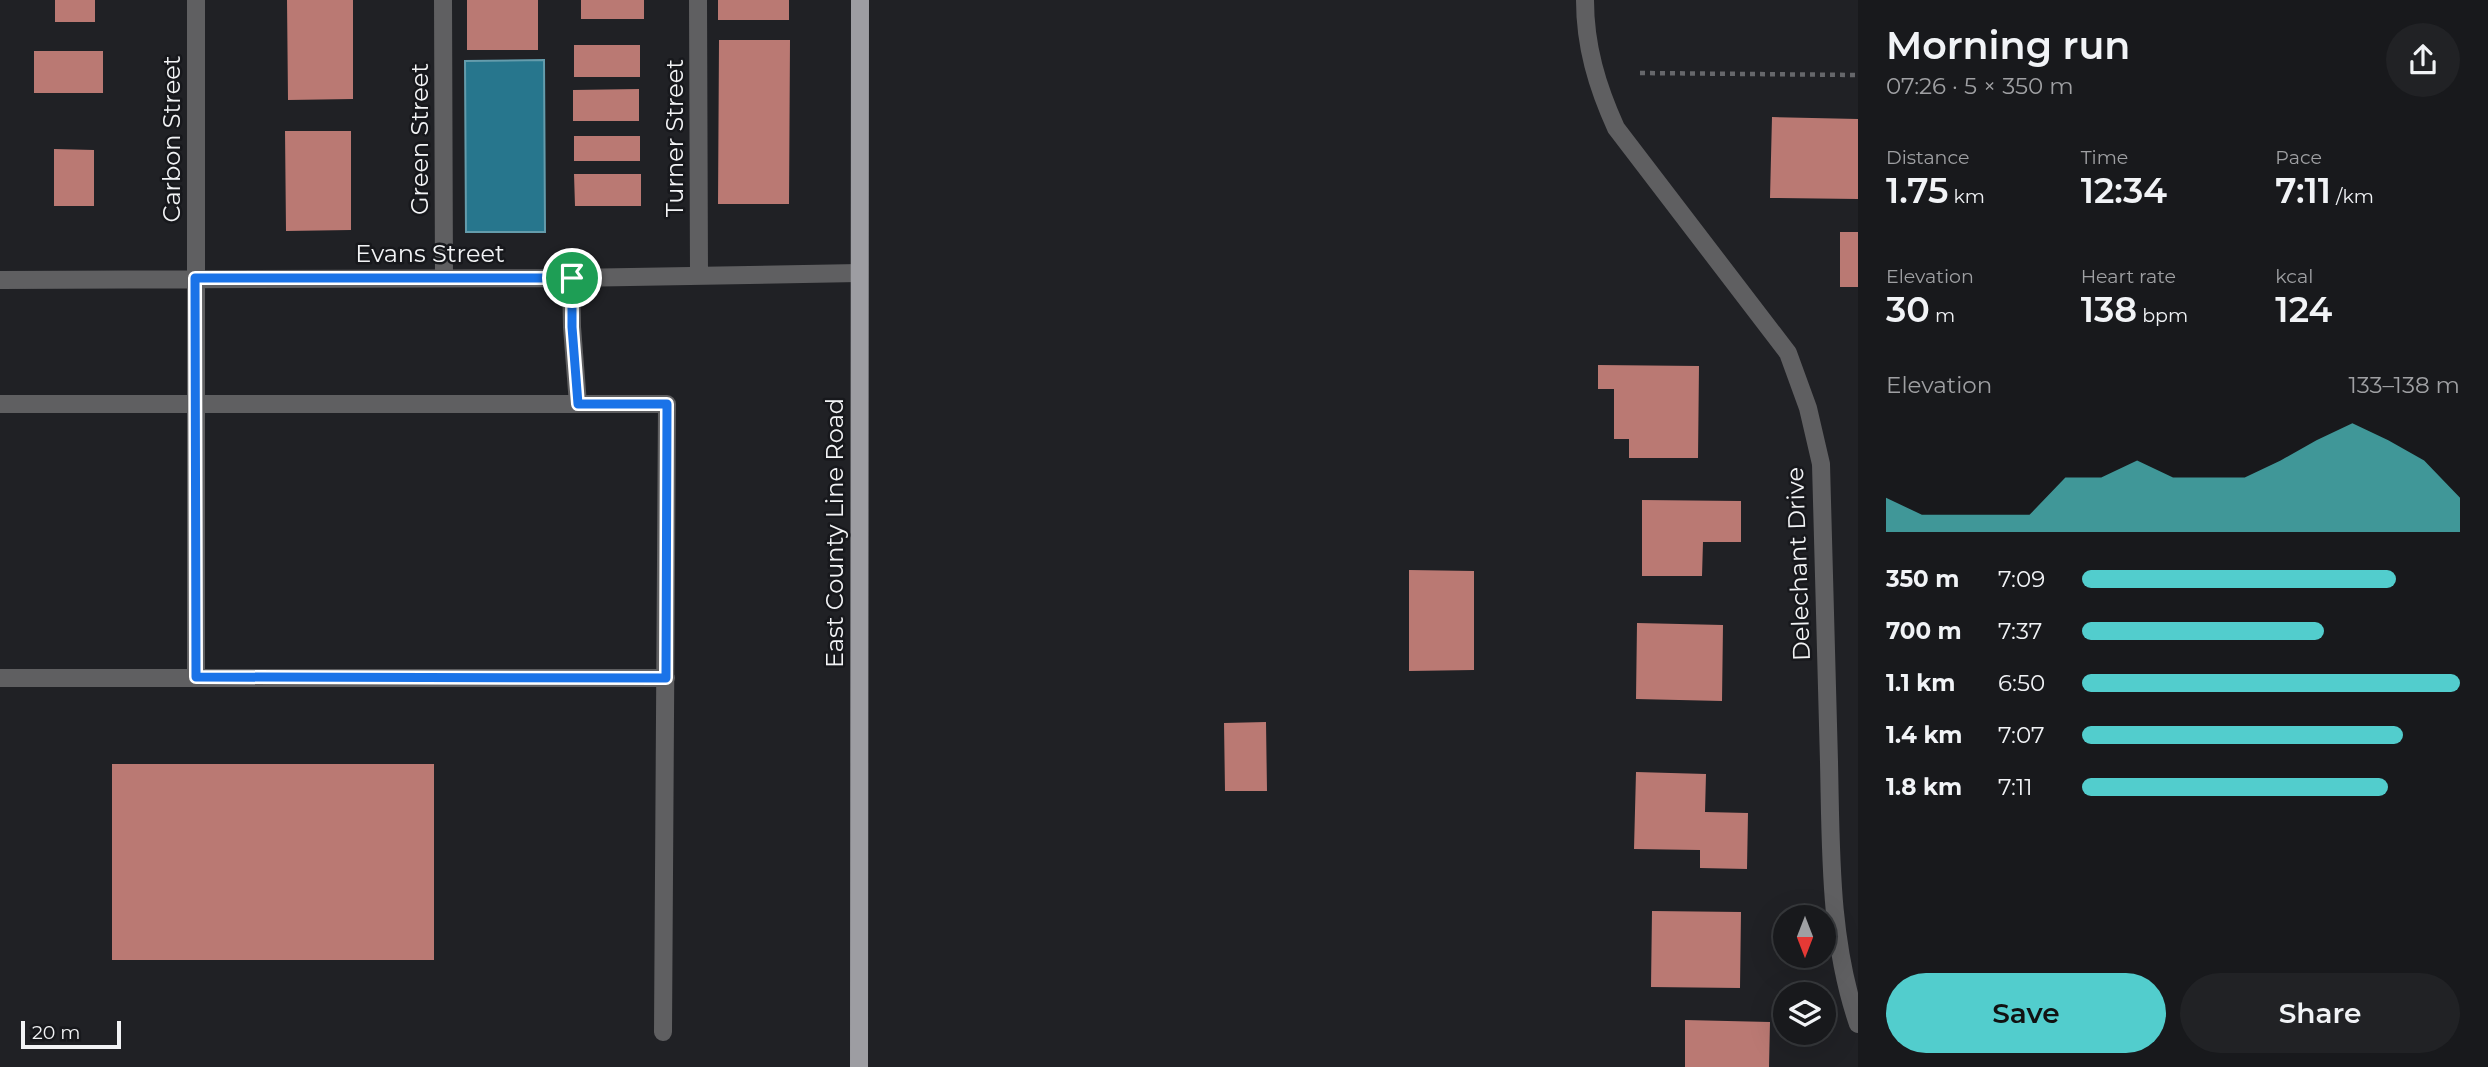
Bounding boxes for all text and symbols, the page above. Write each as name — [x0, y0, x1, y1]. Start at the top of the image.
text: Morning run — [1886, 22, 2130, 69]
button: share — [2386, 23, 2460, 97]
street label: Carbon Street — [157, 55, 186, 222]
street label: Turner Street — [660, 59, 689, 217]
street label: Green Street — [405, 63, 434, 215]
text: 07:26 · 5 × 350 m — [1886, 72, 2074, 100]
text: Distance — [1886, 146, 1969, 169]
text: Time — [2081, 146, 2128, 169]
text: Pace — [2275, 146, 2322, 169]
text: 1.75 — [1886, 169, 1948, 212]
text: 12:34 — [2081, 169, 2167, 212]
text: 7:11 — [2275, 169, 2331, 212]
text: km — [1948, 185, 1985, 208]
text: /km — [2331, 185, 2374, 208]
street label: Evans Street — [355, 239, 505, 268]
pin — [542, 248, 602, 308]
icon: arrive — [553, 259, 591, 297]
text: Elevation — [1886, 265, 1974, 288]
text: Heart rate — [2081, 265, 2176, 288]
text: kcal — [2275, 265, 2313, 288]
text: 30 — [1886, 288, 1930, 331]
text: 138 — [2081, 288, 2137, 331]
text: 124 — [2275, 288, 2332, 331]
text: m — [1930, 304, 1955, 327]
text: bpm — [2137, 304, 2188, 327]
text: Elevation — [1886, 371, 1992, 399]
text: 133–138 m — [2348, 371, 2460, 399]
street label: East County Line Road — [820, 398, 849, 668]
street label: Delechant Drive — [1780, 466, 1816, 662]
text: 350 m — [1886, 565, 1959, 593]
text: 7:09 — [1998, 565, 2045, 593]
text: 700 m — [1886, 617, 1962, 645]
text: 7:37 — [1998, 617, 2042, 645]
text: 1.1 km — [1886, 669, 1955, 697]
text: 6:50 — [1998, 669, 2045, 697]
text: 1.4 km — [1886, 721, 1963, 749]
text: 7:07 — [1998, 721, 2045, 749]
text: 1.8 km — [1886, 773, 1962, 801]
text: 7:11 — [1998, 773, 2033, 801]
north arrow — [1773, 905, 1836, 968]
map controls — [1773, 905, 1836, 1045]
button: Save — [1886, 973, 2166, 1053]
button: Share — [2180, 973, 2460, 1053]
button: layers — [1773, 982, 1836, 1045]
scale bar — [21, 1018, 121, 1050]
text: 20 m — [32, 1021, 80, 1044]

